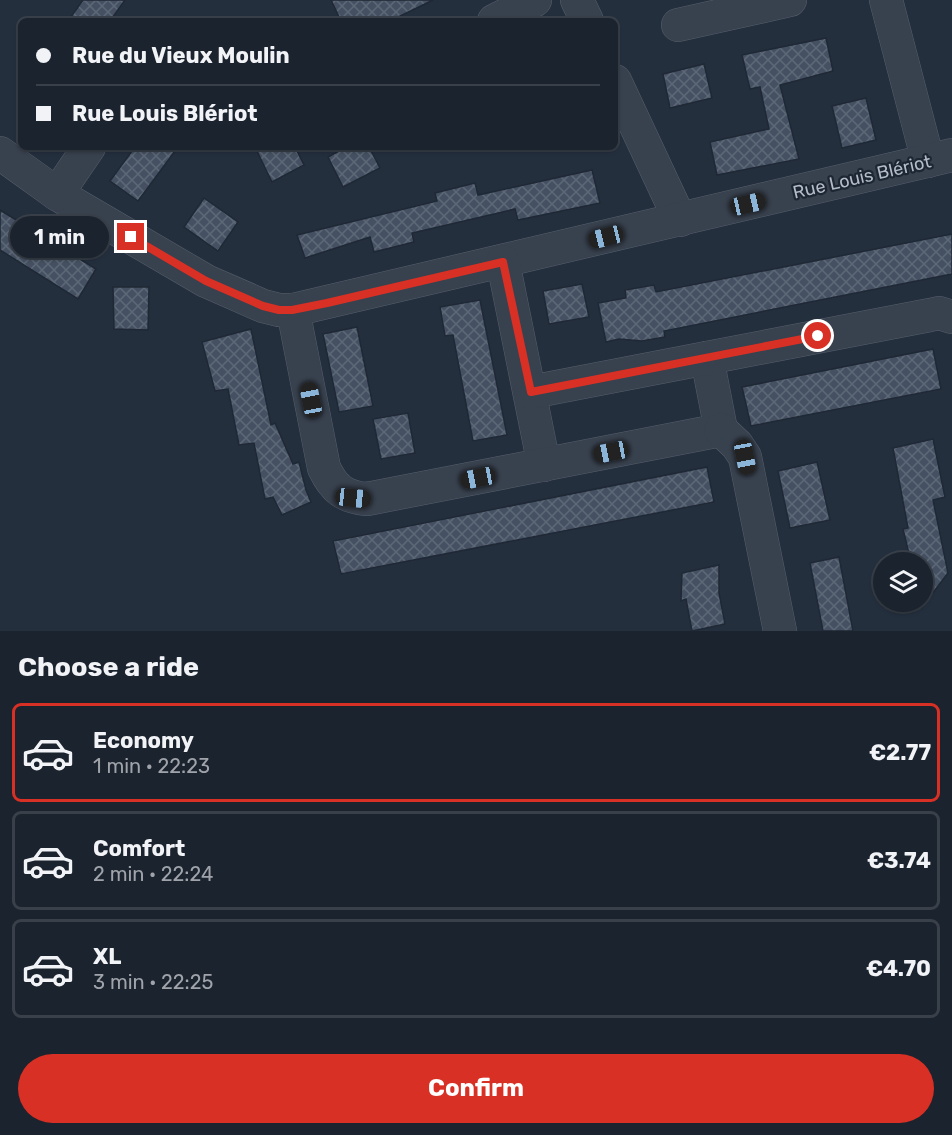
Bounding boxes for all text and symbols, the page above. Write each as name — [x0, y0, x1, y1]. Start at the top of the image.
text: Rue du Vieux Moulin — [72, 42, 290, 69]
text: Rue Louis Blériot — [72, 100, 258, 127]
street label: Rue Louis Blériot — [791, 150, 933, 204]
car — [728, 191, 768, 217]
callout: 1 min — [11, 216, 110, 258]
route end — [117, 223, 144, 250]
car — [586, 224, 626, 250]
text: 1 min — [34, 225, 85, 249]
route start — [804, 322, 831, 349]
car — [299, 381, 323, 419]
car — [733, 438, 757, 476]
car — [592, 440, 630, 464]
car — [459, 466, 497, 490]
car — [334, 487, 372, 509]
map controls — [873, 552, 933, 612]
button: layers — [873, 552, 933, 612]
text: Choose a ride — [18, 651, 199, 683]
icon: car — [21, 726, 75, 780]
text: Economy — [93, 727, 194, 754]
text: €2.77 — [869, 739, 931, 766]
text: 1 min · 22:23 — [93, 754, 210, 778]
icon: car — [21, 834, 75, 888]
text: Comfort — [93, 835, 185, 862]
text: €3.74 — [867, 847, 931, 874]
text: 2 min · 22:24 — [93, 862, 213, 886]
icon: car — [21, 942, 75, 996]
text: XL — [93, 943, 121, 970]
text: €4.70 — [866, 955, 931, 982]
text: 3 min · 22:25 — [93, 970, 213, 994]
button: Confirm — [18, 1054, 934, 1123]

